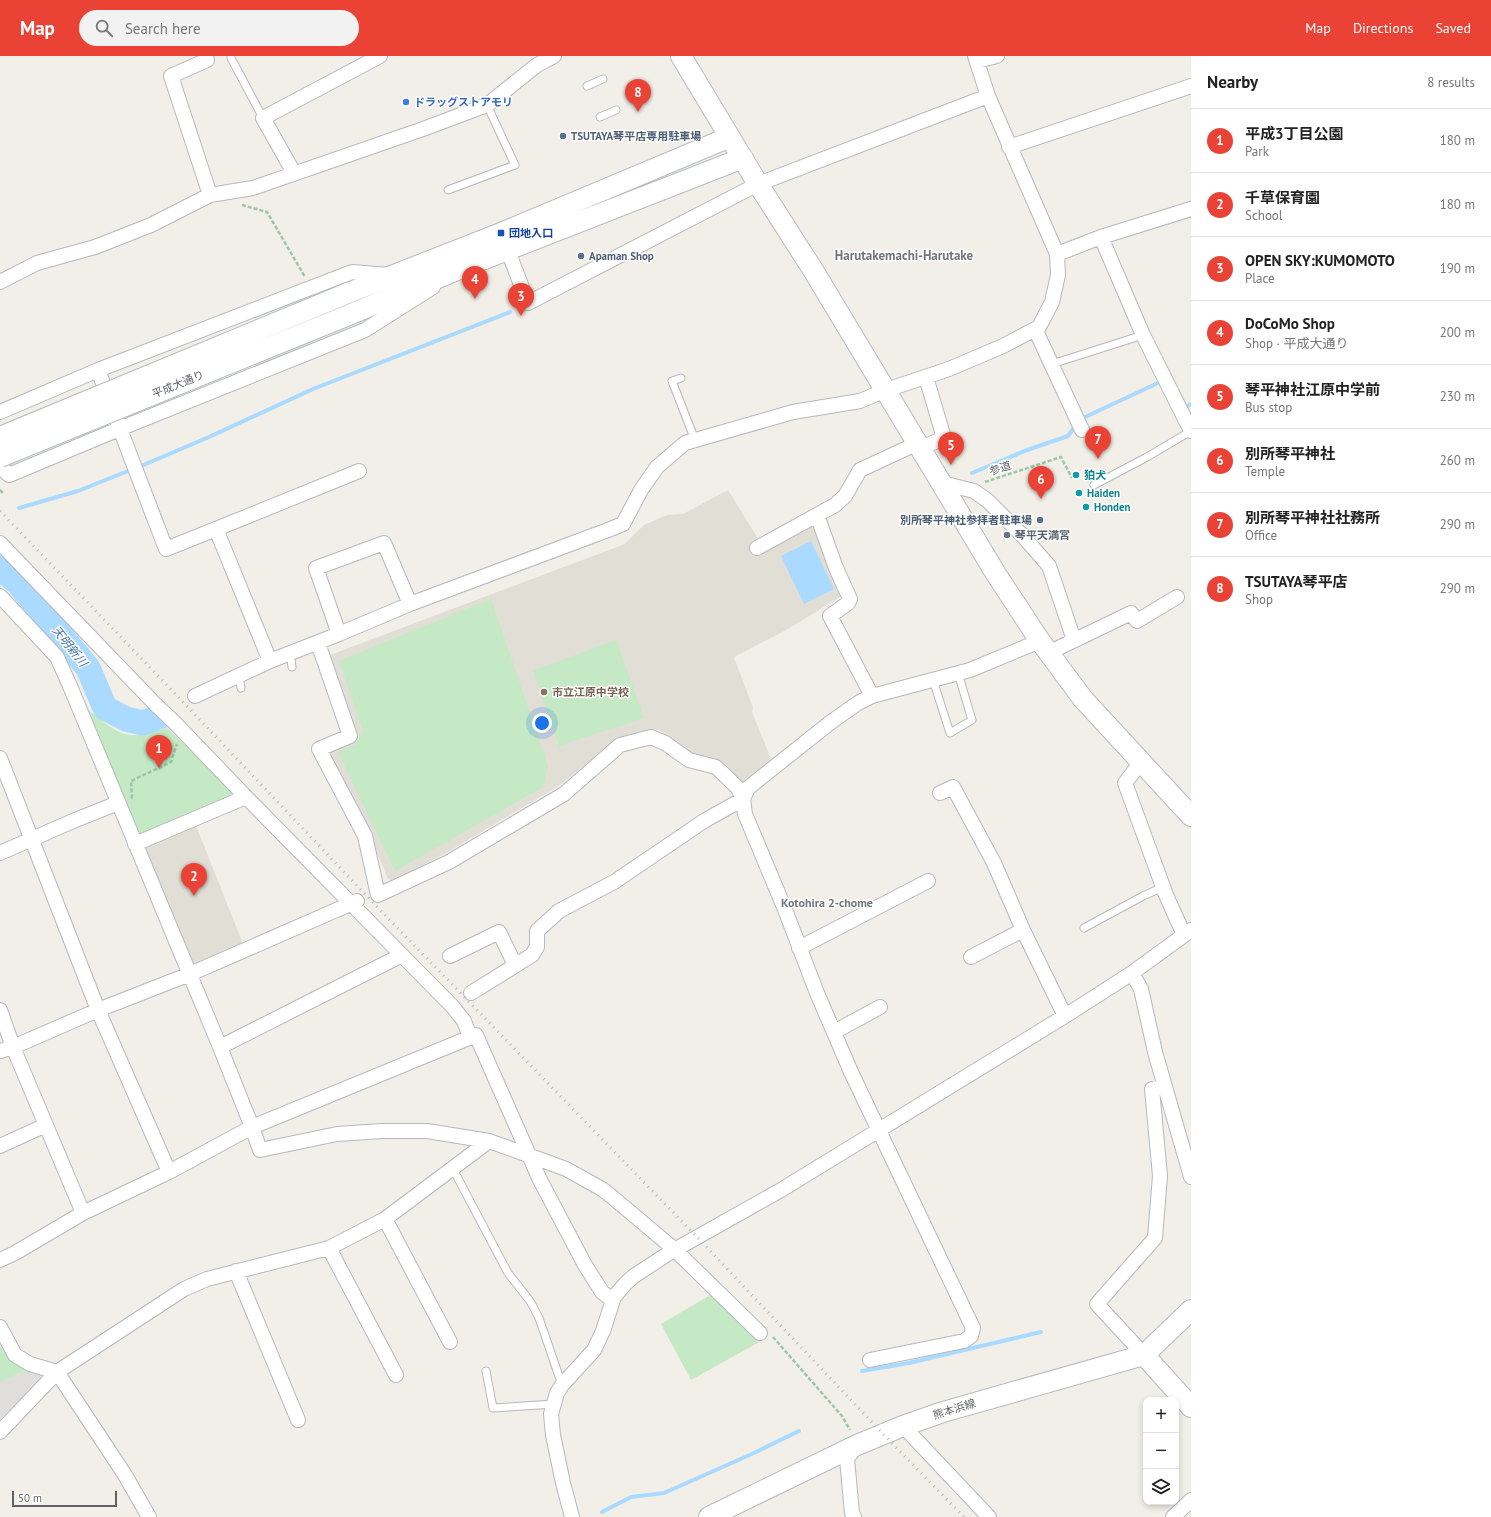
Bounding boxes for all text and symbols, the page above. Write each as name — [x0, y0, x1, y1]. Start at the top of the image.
search box — [79, 10, 359, 46]
text: Map — [20, 16, 55, 40]
icon: search — [93, 17, 115, 39]
text: Search here — [125, 19, 201, 38]
text: Map — [1305, 19, 1331, 37]
text: Directions — [1353, 19, 1413, 37]
text: Saved — [1435, 19, 1471, 37]
text: Nearby — [1207, 71, 1258, 93]
text: 8 results — [1427, 74, 1475, 91]
pin: 8 — [625, 79, 651, 112]
place label: ドラッグストアモリ — [414, 95, 513, 109]
marker: ドラッグストアモリ — [401, 97, 411, 107]
text: 平成3丁目公園 — [1245, 124, 1344, 143]
place label: TSUTAYA琴平店専用駐車場 — [571, 129, 701, 143]
marker: TSUTAYA琴平店専用駐車場 — [558, 131, 568, 141]
text: 1 — [1216, 132, 1224, 149]
text: 180 m — [1440, 132, 1475, 149]
text: Park — [1245, 143, 1269, 160]
text: 千草保育園 — [1245, 188, 1320, 207]
text: 2 — [1216, 196, 1224, 213]
text: 180 m — [1440, 196, 1475, 213]
text: School — [1245, 207, 1283, 224]
place label: 団地入口 — [509, 226, 553, 240]
marker: 団地入口 — [496, 228, 506, 238]
district label: Harutakemachi-Harutake — [835, 247, 974, 264]
place label: Apaman Shop — [589, 249, 654, 263]
marker: Apaman Shop — [576, 251, 586, 261]
text: OPEN SKY:KUMOMOTO — [1245, 251, 1395, 270]
text: 3 — [1216, 260, 1224, 277]
text: 190 m — [1440, 260, 1475, 277]
pin: 4 — [462, 266, 488, 299]
text: Place — [1245, 270, 1275, 287]
pin: 3 — [508, 283, 534, 316]
text: DoCoMo Shop — [1245, 314, 1335, 333]
text: 4 — [1216, 324, 1224, 341]
text: 200 m — [1440, 324, 1475, 341]
text: Shop · 平成大通り — [1245, 335, 1348, 352]
street label: 平成大通り — [150, 367, 206, 401]
text: 琴平神社江原中学前 — [1245, 380, 1380, 399]
text: 5 — [1216, 388, 1224, 405]
text: 230 m — [1440, 388, 1475, 405]
text: Bus stop — [1245, 399, 1292, 416]
pin: 7 — [1085, 426, 1111, 459]
pin: 5 — [938, 432, 964, 465]
text: 別所琴平神社 — [1245, 444, 1335, 463]
text: 6 — [1216, 452, 1224, 469]
text: 260 m — [1440, 452, 1475, 469]
street label: 参道 — [987, 458, 1013, 478]
text: Temple — [1245, 463, 1285, 480]
pin: 6 — [1028, 466, 1054, 499]
place label: 狛犬 — [1084, 468, 1106, 482]
marker: 狛犬 — [1071, 470, 1081, 480]
place label: Haiden — [1087, 486, 1120, 500]
marker: Haiden — [1074, 488, 1084, 498]
place label: Honden — [1094, 500, 1131, 514]
marker: Honden — [1081, 502, 1091, 512]
text: 別所琴平神社社務所 — [1245, 508, 1380, 527]
place label: 別所琴平神社参拝者駐車場 — [900, 513, 1032, 527]
marker: 別所琴平神社参拝者駐車場 — [1035, 515, 1045, 525]
text: 7 — [1216, 516, 1224, 533]
text: 290 m — [1440, 516, 1475, 533]
text: Office — [1245, 527, 1277, 544]
place label: 琴平天満宮 — [1014, 528, 1070, 542]
marker: 琴平天満宮 — [1002, 530, 1012, 540]
text: TSUTAYA琴平店 — [1245, 572, 1348, 591]
text: 8 — [1216, 580, 1224, 597]
text: 290 m — [1440, 580, 1475, 597]
text: Shop — [1245, 591, 1273, 608]
water label: 天明新川 — [49, 623, 92, 671]
place label: 市立江原中学校 — [552, 685, 629, 699]
marker: 市立江原中学校 — [539, 687, 549, 697]
your location — [532, 713, 552, 733]
pin: 1 — [146, 735, 172, 768]
pin: 2 — [181, 863, 207, 896]
district label: Kotohira 2-chome — [781, 895, 873, 910]
street label: 熊本浜線 — [931, 1396, 977, 1422]
map controls — [1143, 1397, 1179, 1505]
button: + — [1143, 1397, 1179, 1433]
button: − — [1143, 1433, 1179, 1469]
button: layers — [1143, 1469, 1179, 1505]
scale bar — [12, 1489, 117, 1508]
text: 50 m — [18, 1491, 42, 1505]

